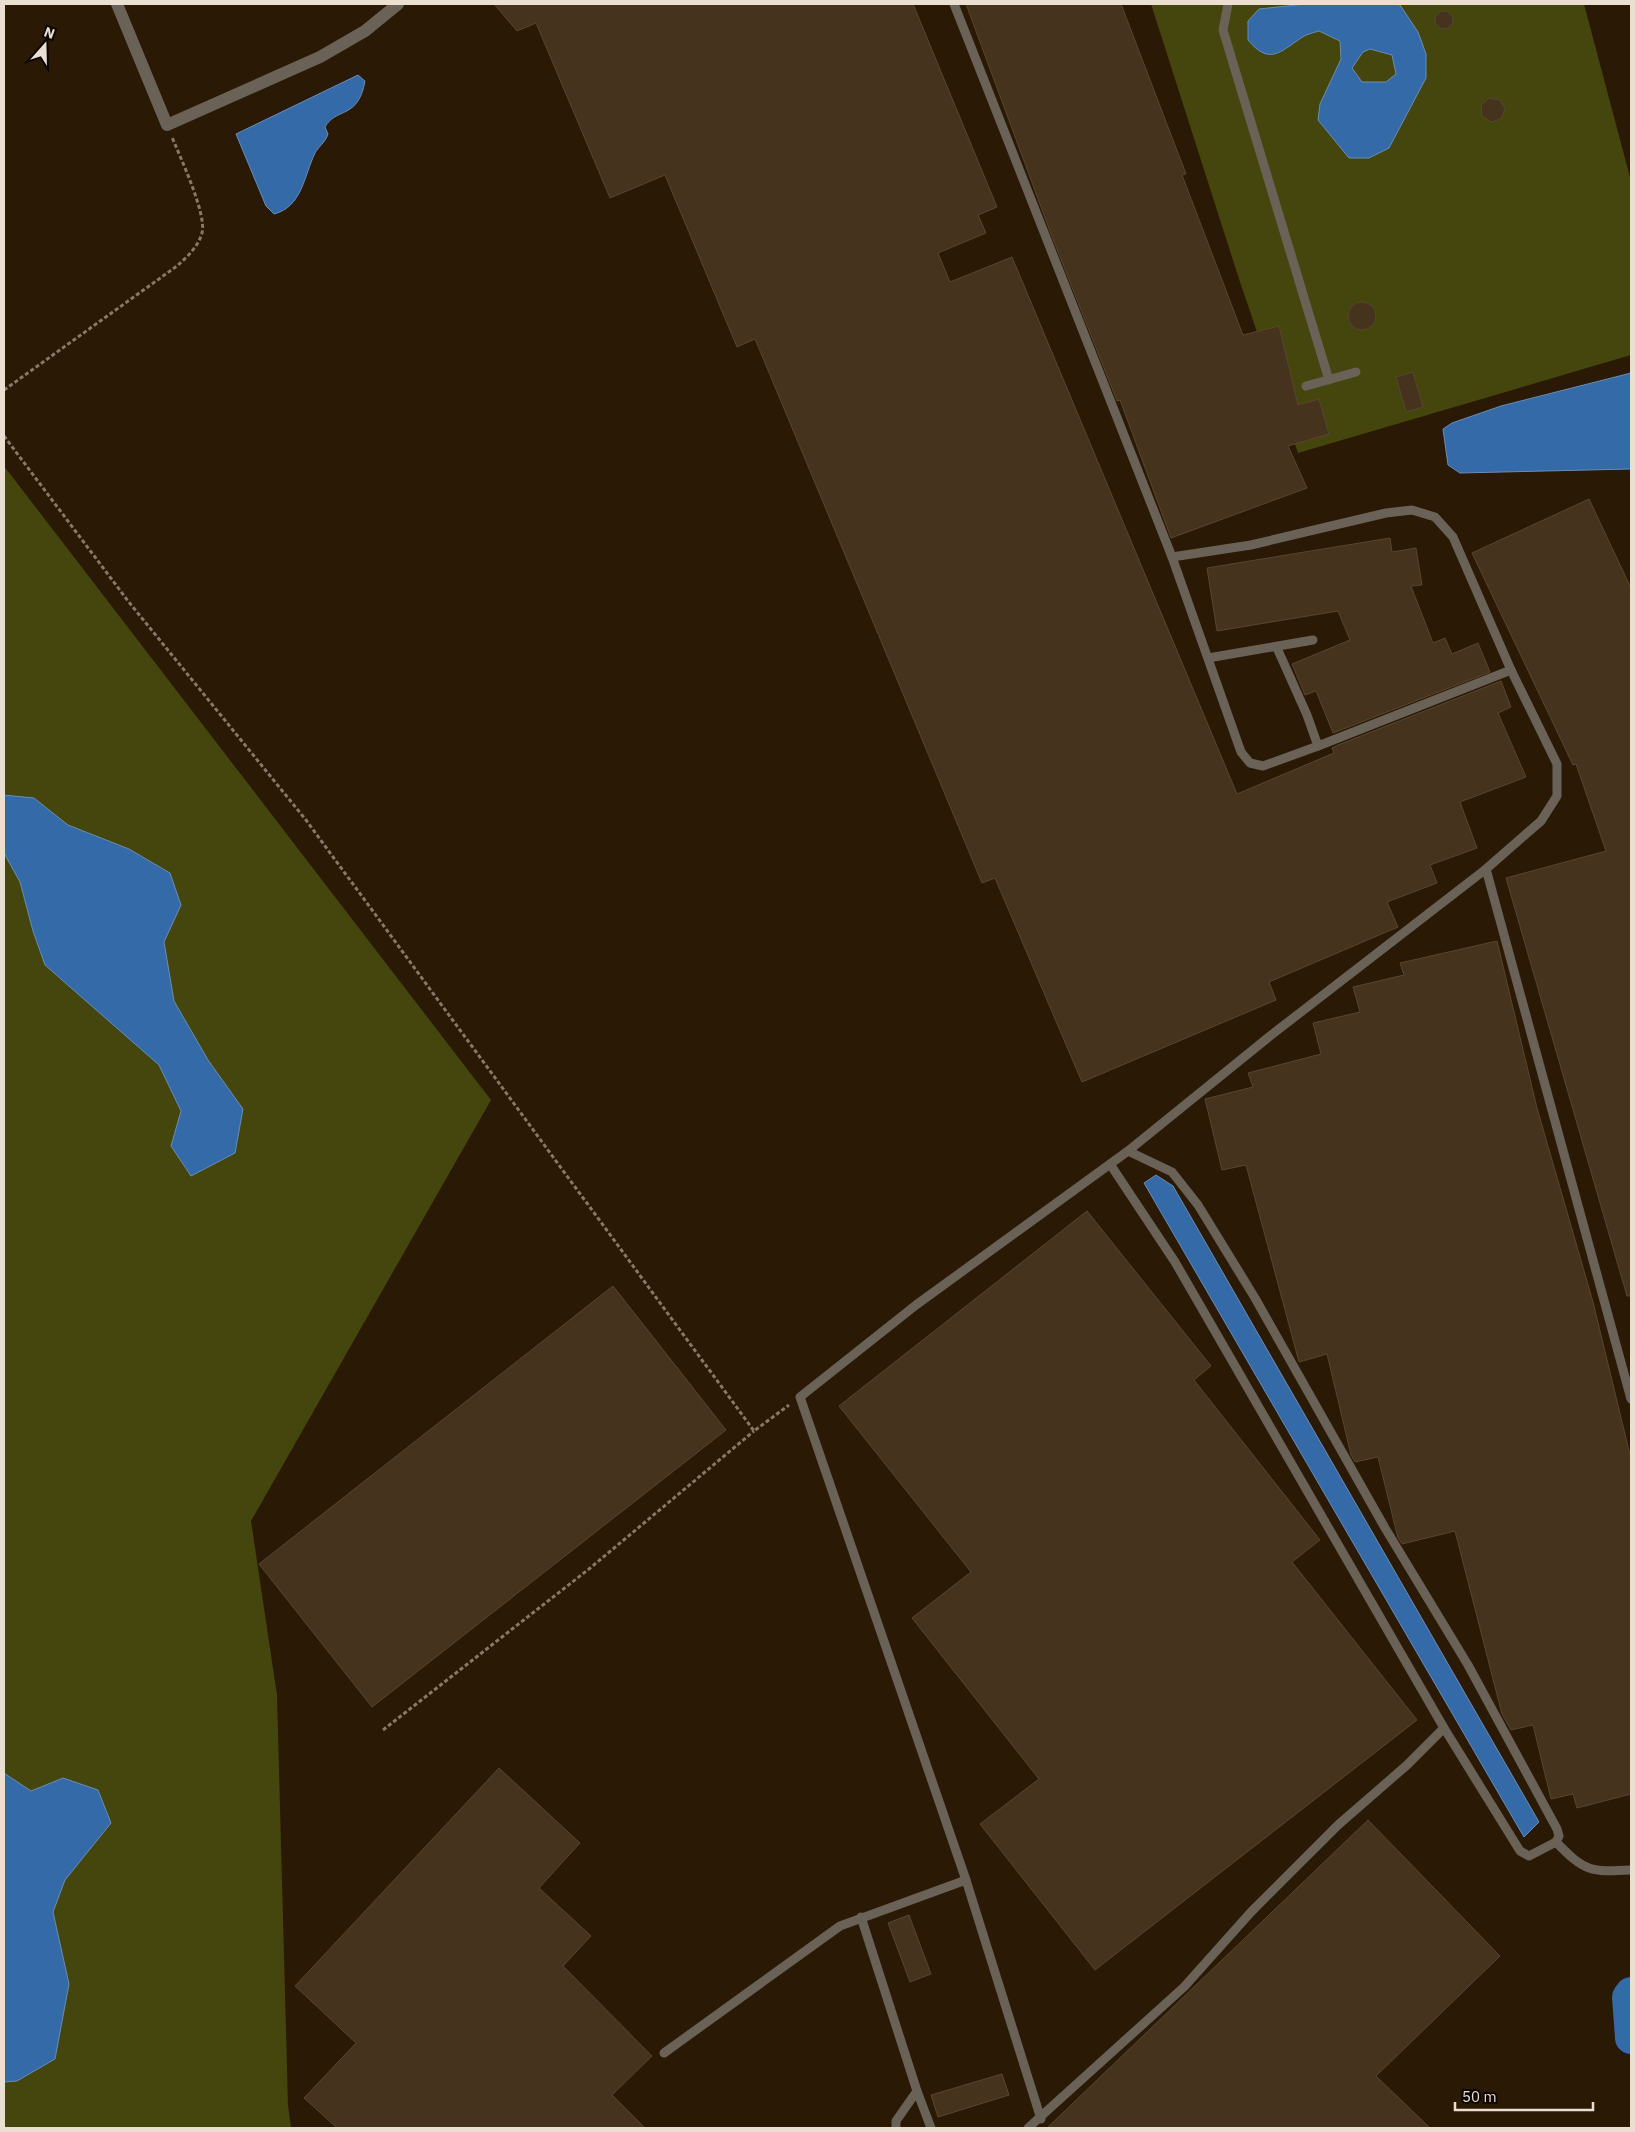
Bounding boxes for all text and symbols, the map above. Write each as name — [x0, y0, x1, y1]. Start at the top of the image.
north arrow — [20, 20, 70, 70]
text: N — [42, 23, 57, 43]
scale bar — [1455, 2080, 1592, 2112]
text: 50 m — [1462, 2087, 1497, 2106]

